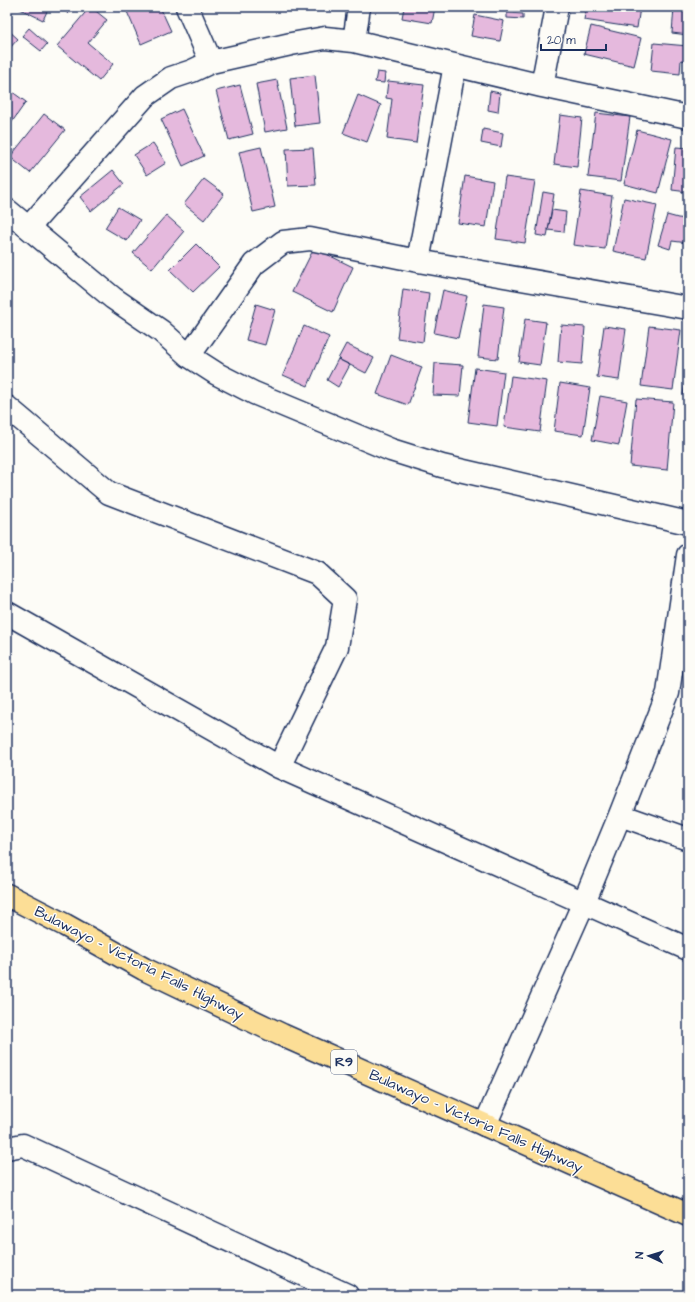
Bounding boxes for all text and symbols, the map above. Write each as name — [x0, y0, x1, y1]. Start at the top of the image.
scale bar — [541, 26, 606, 52]
text: 20 m — [547, 32, 576, 49]
street label: Bulawayo - Victoria Falls Highway — [30, 901, 247, 1026]
road number: R9 — [331, 1050, 357, 1074]
street label: Bulawayo - Victoria Falls Highway — [365, 1064, 586, 1179]
north arrow — [629, 1236, 669, 1276]
text: N — [632, 1251, 647, 1259]

